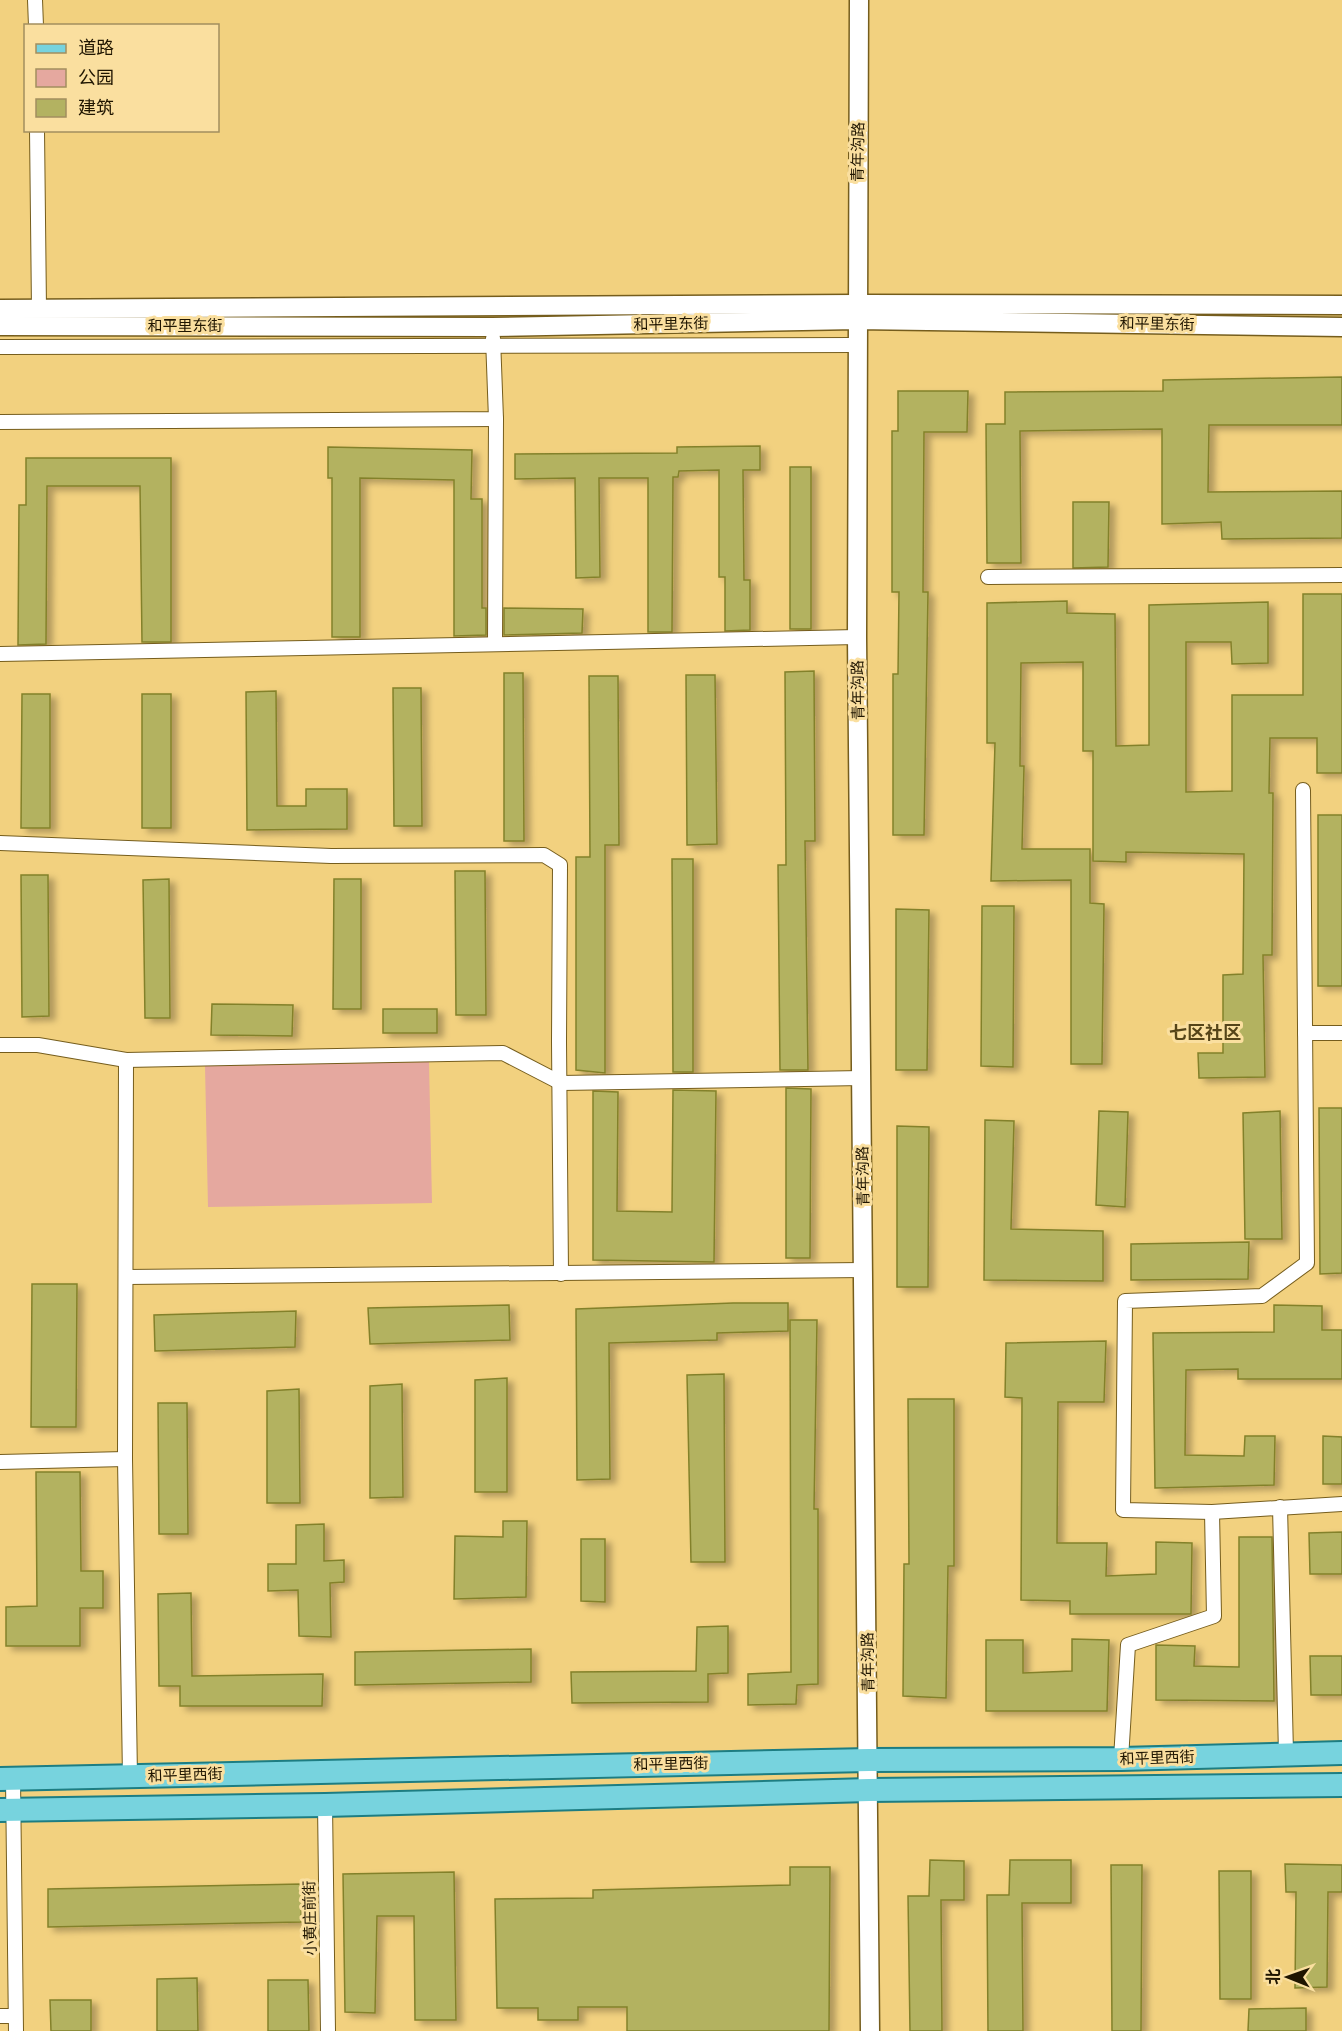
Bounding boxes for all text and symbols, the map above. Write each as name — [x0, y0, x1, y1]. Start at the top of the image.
legend — [24, 24, 219, 132]
text: 道路 — [78, 35, 114, 59]
text: 公园 — [78, 65, 114, 89]
text: 建筑 — [78, 95, 114, 119]
street label: 青年沟路 — [846, 122, 868, 182]
street label: 和平里东街 — [633, 312, 709, 334]
street label: 和平里东街 — [1119, 312, 1195, 334]
street label: 和平里东街 — [147, 315, 223, 335]
street label: 青年沟路 — [846, 660, 868, 720]
district label: 七区社区 — [1169, 1020, 1241, 1044]
street label: 青年沟路 — [851, 1146, 873, 1206]
street label: 青年沟路 — [856, 1632, 878, 1692]
street label: 和平里西街 — [1119, 1746, 1195, 1768]
street label: 和平里西街 — [633, 1752, 709, 1774]
street label: 和平里西街 — [147, 1763, 223, 1785]
street label: 小黄庄前街 — [298, 1880, 320, 1956]
north arrow — [1258, 1947, 1318, 2007]
text: 北 — [1262, 1969, 1284, 1985]

